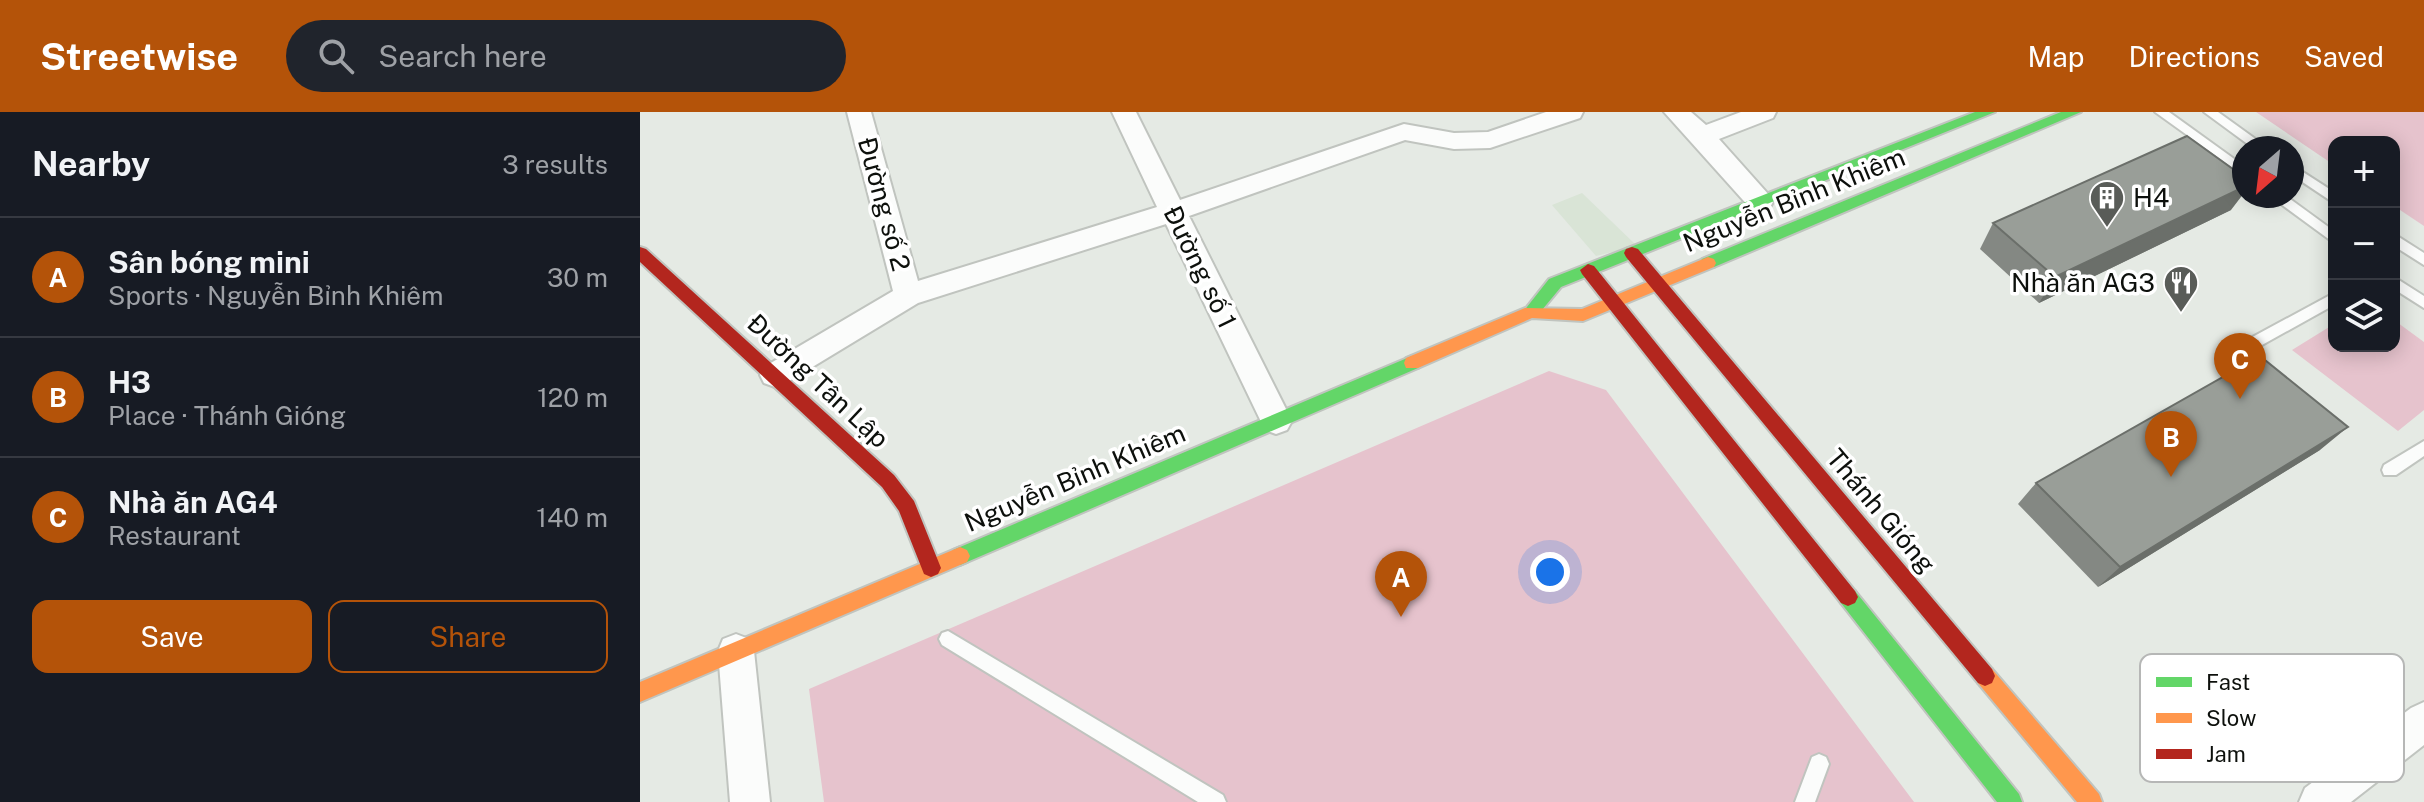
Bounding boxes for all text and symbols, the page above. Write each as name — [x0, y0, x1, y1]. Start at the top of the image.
search box — [286, 20, 846, 92]
text: Streetwise — [40, 34, 238, 79]
icon: search — [314, 34, 358, 78]
text: Search here — [378, 38, 547, 74]
text: Map — [2028, 40, 2084, 73]
text: Directions — [2128, 40, 2260, 73]
text: Saved — [2304, 40, 2384, 73]
street label: Đường số 2 — [852, 133, 917, 274]
north arrow — [2232, 136, 2304, 208]
map controls — [2328, 136, 2400, 352]
button: + — [2328, 136, 2400, 208]
street label: Nguyễn Bỉnh Khiêm — [1678, 141, 1909, 258]
text: Nearby — [32, 144, 150, 184]
text: 3 results — [502, 149, 608, 180]
building icon: H4 — [2088, 179, 2126, 229]
place label: H4 — [2133, 182, 2169, 213]
street label: Đường số 1 — [1157, 200, 1243, 333]
button: − — [2328, 208, 2400, 280]
text: Sân bóng mini — [108, 244, 310, 280]
text: A — [49, 262, 67, 293]
text: 30 m — [547, 262, 608, 293]
restaurant icon: Nhà ăn AG3 — [2162, 264, 2200, 314]
place label: Nhà ăn AG3 — [2011, 267, 2155, 298]
text: Sports · Nguyễn Bỉnh Khiêm — [108, 280, 444, 311]
button: layers — [2328, 280, 2400, 352]
street label: Đường Tân Lập — [741, 307, 895, 454]
pin: C — [2214, 333, 2266, 399]
text: H3 — [108, 364, 151, 400]
text: B — [49, 382, 67, 413]
text: 120 m — [537, 382, 608, 413]
text: Place · Thánh Gióng — [108, 400, 346, 431]
pin: B — [2145, 411, 2197, 477]
street label: Nguyễn Bỉnh Khiêm — [960, 417, 1190, 538]
street label: Thánh Gióng — [1821, 442, 1942, 579]
text: Nhà ăn AG4 — [108, 484, 278, 520]
text: C — [49, 502, 67, 533]
text: 140 m — [536, 502, 608, 533]
text: Restaurant — [108, 520, 241, 551]
pin: A — [1375, 551, 1427, 617]
your location — [1530, 552, 1570, 592]
button: Save — [32, 600, 312, 673]
button: Share — [328, 600, 608, 673]
legend — [2140, 654, 2404, 782]
text: Fast — [2206, 669, 2250, 695]
text: Slow — [2206, 705, 2256, 731]
text: Jam — [2206, 741, 2246, 767]

